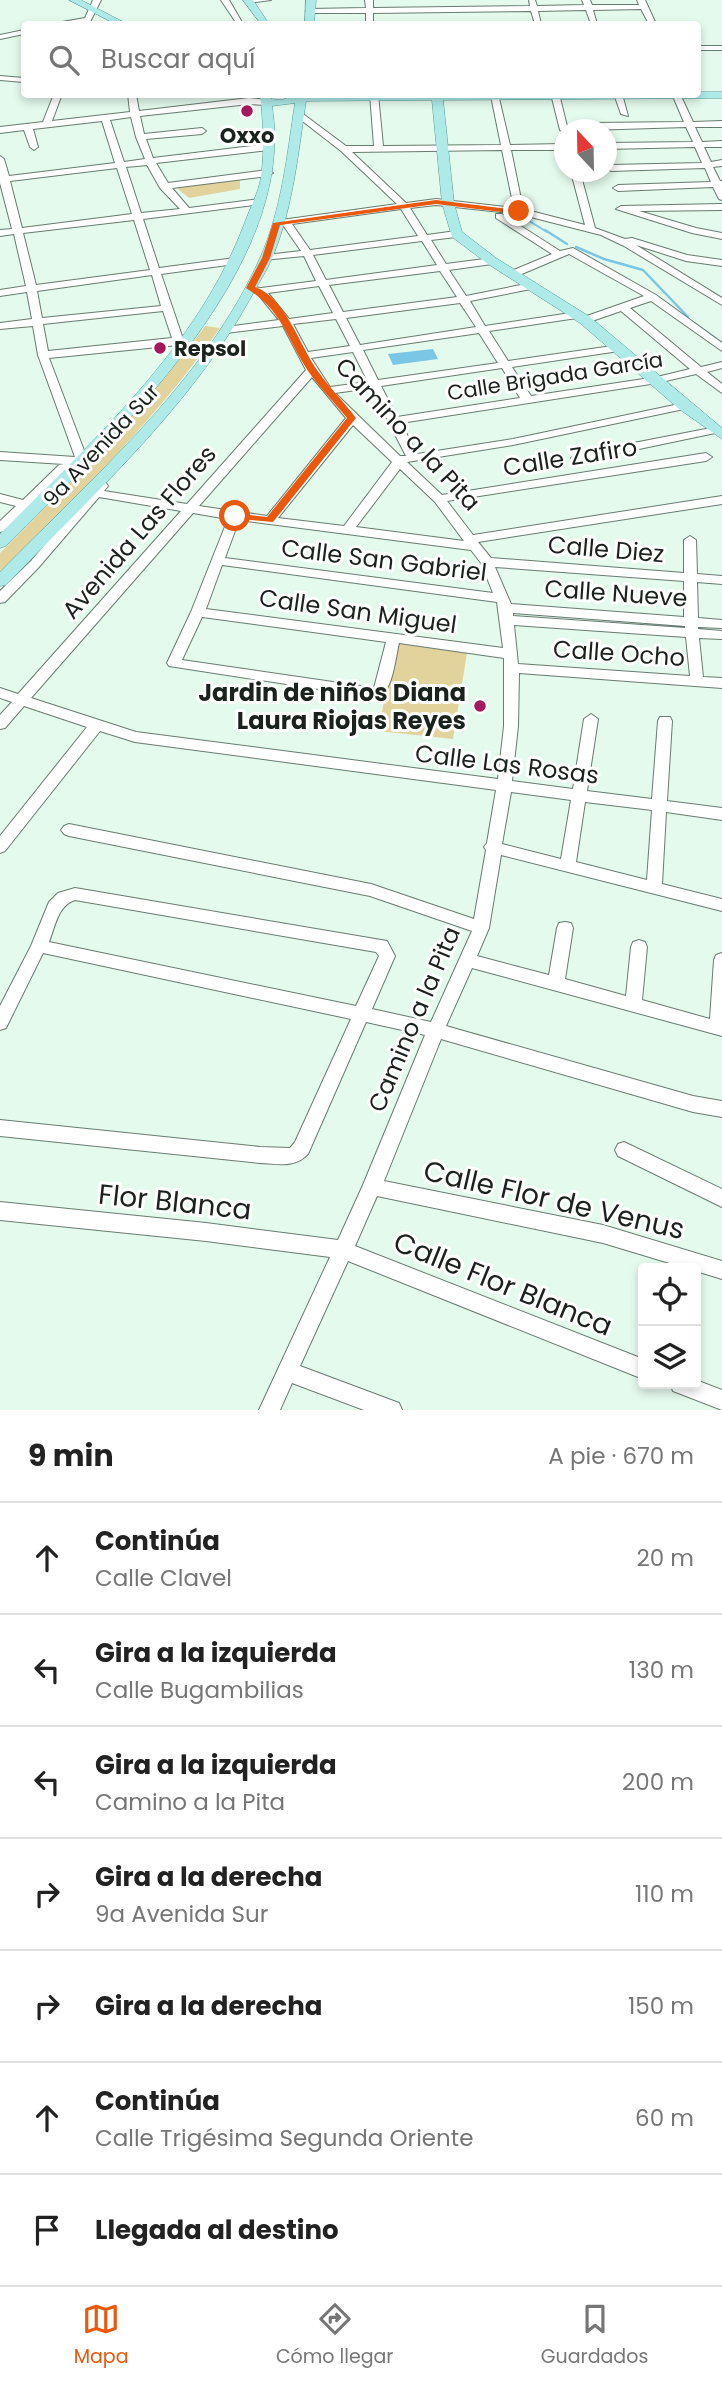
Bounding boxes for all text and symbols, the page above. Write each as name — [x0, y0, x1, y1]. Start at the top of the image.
search box — [21, 21, 701, 98]
icon: search — [45, 41, 83, 79]
text: Buscar aquí — [101, 41, 255, 77]
marker: Oxxo — [239, 103, 255, 119]
north arrow — [554, 119, 617, 182]
place label: Oxxo — [220, 121, 274, 150]
route end — [503, 195, 534, 226]
place label: Repsol — [174, 334, 246, 363]
marker: Repsol — [152, 340, 168, 356]
street label: Calle Brigada García — [445, 345, 665, 407]
street label: Camino a la Pita — [328, 350, 488, 518]
street label: 9a Avenida Sur — [36, 377, 166, 513]
street label: Calle Zafiro — [501, 430, 639, 484]
street label: Avenida Las Flores — [54, 438, 224, 626]
route start — [219, 500, 250, 531]
street label: Calle Diez — [547, 527, 665, 571]
street label: Calle San Gabriel — [279, 531, 489, 589]
street label: Calle Nueve — [543, 572, 689, 614]
street label: Calle San Miguel — [257, 581, 459, 641]
street label: Calle Ocho — [552, 632, 686, 674]
place label: Jardin de niños Diana Laura Riojas Reyes — [198, 676, 466, 737]
marker: Jardin de niños Diana Laura Riojas Reyes — [472, 698, 488, 714]
street label: Calle Las Rosas — [413, 736, 601, 792]
street label: Camino a la Pita — [360, 921, 468, 1117]
street label: Calle Flor de Venus — [420, 1151, 688, 1249]
street label: Flor Blanca — [97, 1175, 253, 1229]
street label: Calle Flor Blanca — [388, 1222, 618, 1346]
map controls — [638, 1263, 701, 1389]
button: locate — [638, 1263, 701, 1326]
button: layers — [638, 1326, 701, 1389]
text: 9 min — [28, 1434, 114, 1477]
text: A pie · 670 m — [548, 1440, 694, 1472]
text: Continúa — [95, 1523, 220, 1559]
icon: ahead — [28, 1539, 66, 1577]
text: 20 m — [636, 1542, 694, 1574]
text: Calle Clavel — [95, 1562, 232, 1594]
text: Gira a la izquierda — [95, 1635, 337, 1671]
icon: left — [28, 1651, 66, 1689]
text: 130 m — [629, 1654, 694, 1686]
text: Calle Bugambilias — [95, 1674, 304, 1706]
text: Gira a la izquierda — [95, 1747, 337, 1783]
icon: left — [28, 1763, 66, 1801]
text: 200 m — [622, 1766, 694, 1798]
text: Camino a la Pita — [95, 1786, 285, 1818]
text: Gira a la derecha — [95, 1859, 323, 1895]
icon: right — [28, 1875, 66, 1913]
text: 110 m — [635, 1878, 694, 1910]
text: 9a Avenida Sur — [95, 1898, 268, 1930]
icon: right — [28, 1987, 66, 2025]
text: Gira a la derecha — [95, 1988, 323, 2024]
text: 150 m — [628, 1990, 694, 2022]
text: Continúa — [95, 2083, 220, 2119]
icon: ahead — [28, 2099, 66, 2137]
text: 60 m — [635, 2102, 694, 2134]
text: Calle Trigésima Segunda Oriente — [95, 2122, 473, 2154]
icon: arrive — [28, 2211, 66, 2249]
text: Llegada al destino — [95, 2212, 339, 2248]
tab: Mapa — [74, 2300, 129, 2371]
tab: Cómo llegar — [276, 2300, 393, 2371]
tab: Guardados — [541, 2300, 648, 2371]

